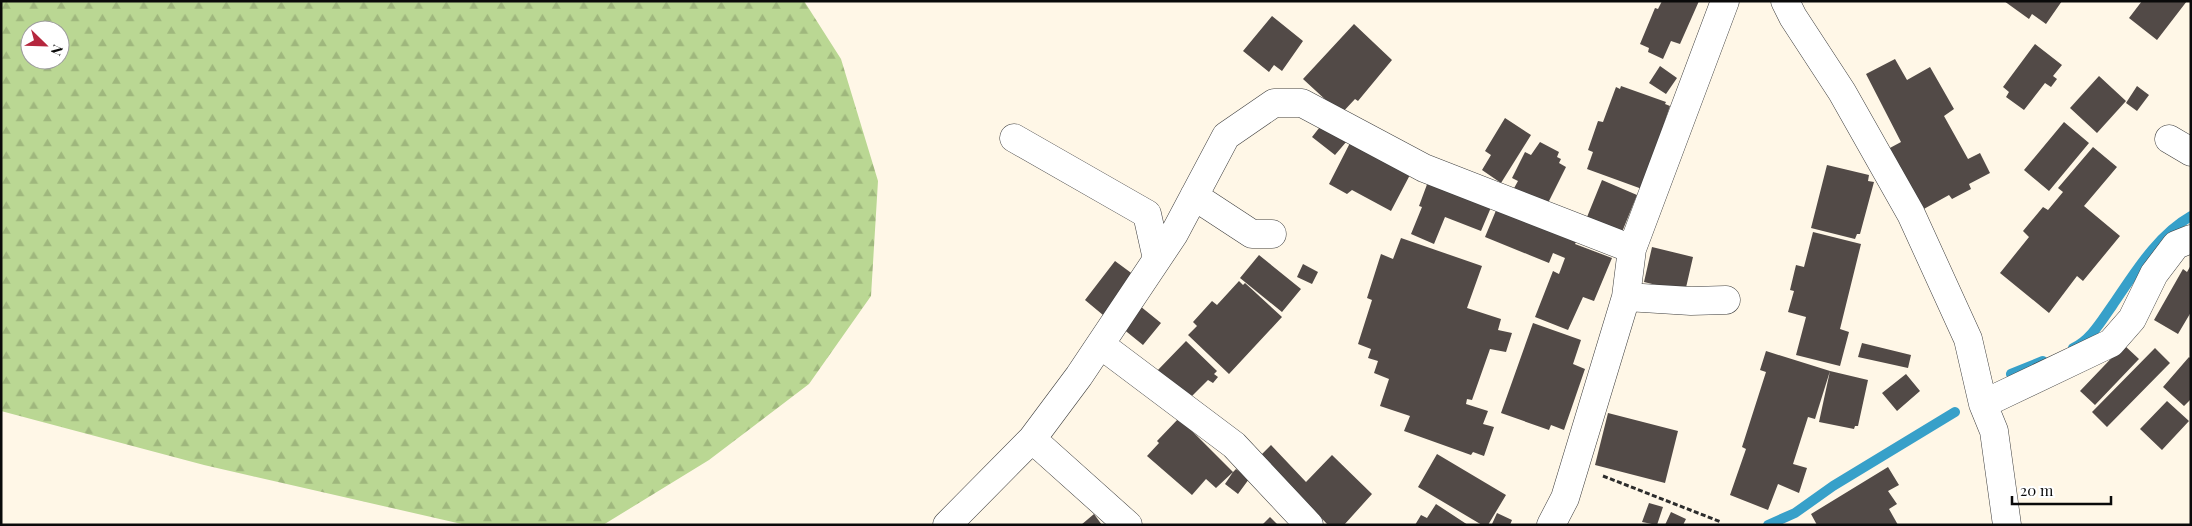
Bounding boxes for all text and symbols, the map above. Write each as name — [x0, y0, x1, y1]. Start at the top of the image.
north arrow — [20, 20, 70, 70]
text: N — [47, 42, 68, 59]
scale bar — [2012, 474, 2111, 506]
text: 20 m — [2020, 480, 2054, 500]

